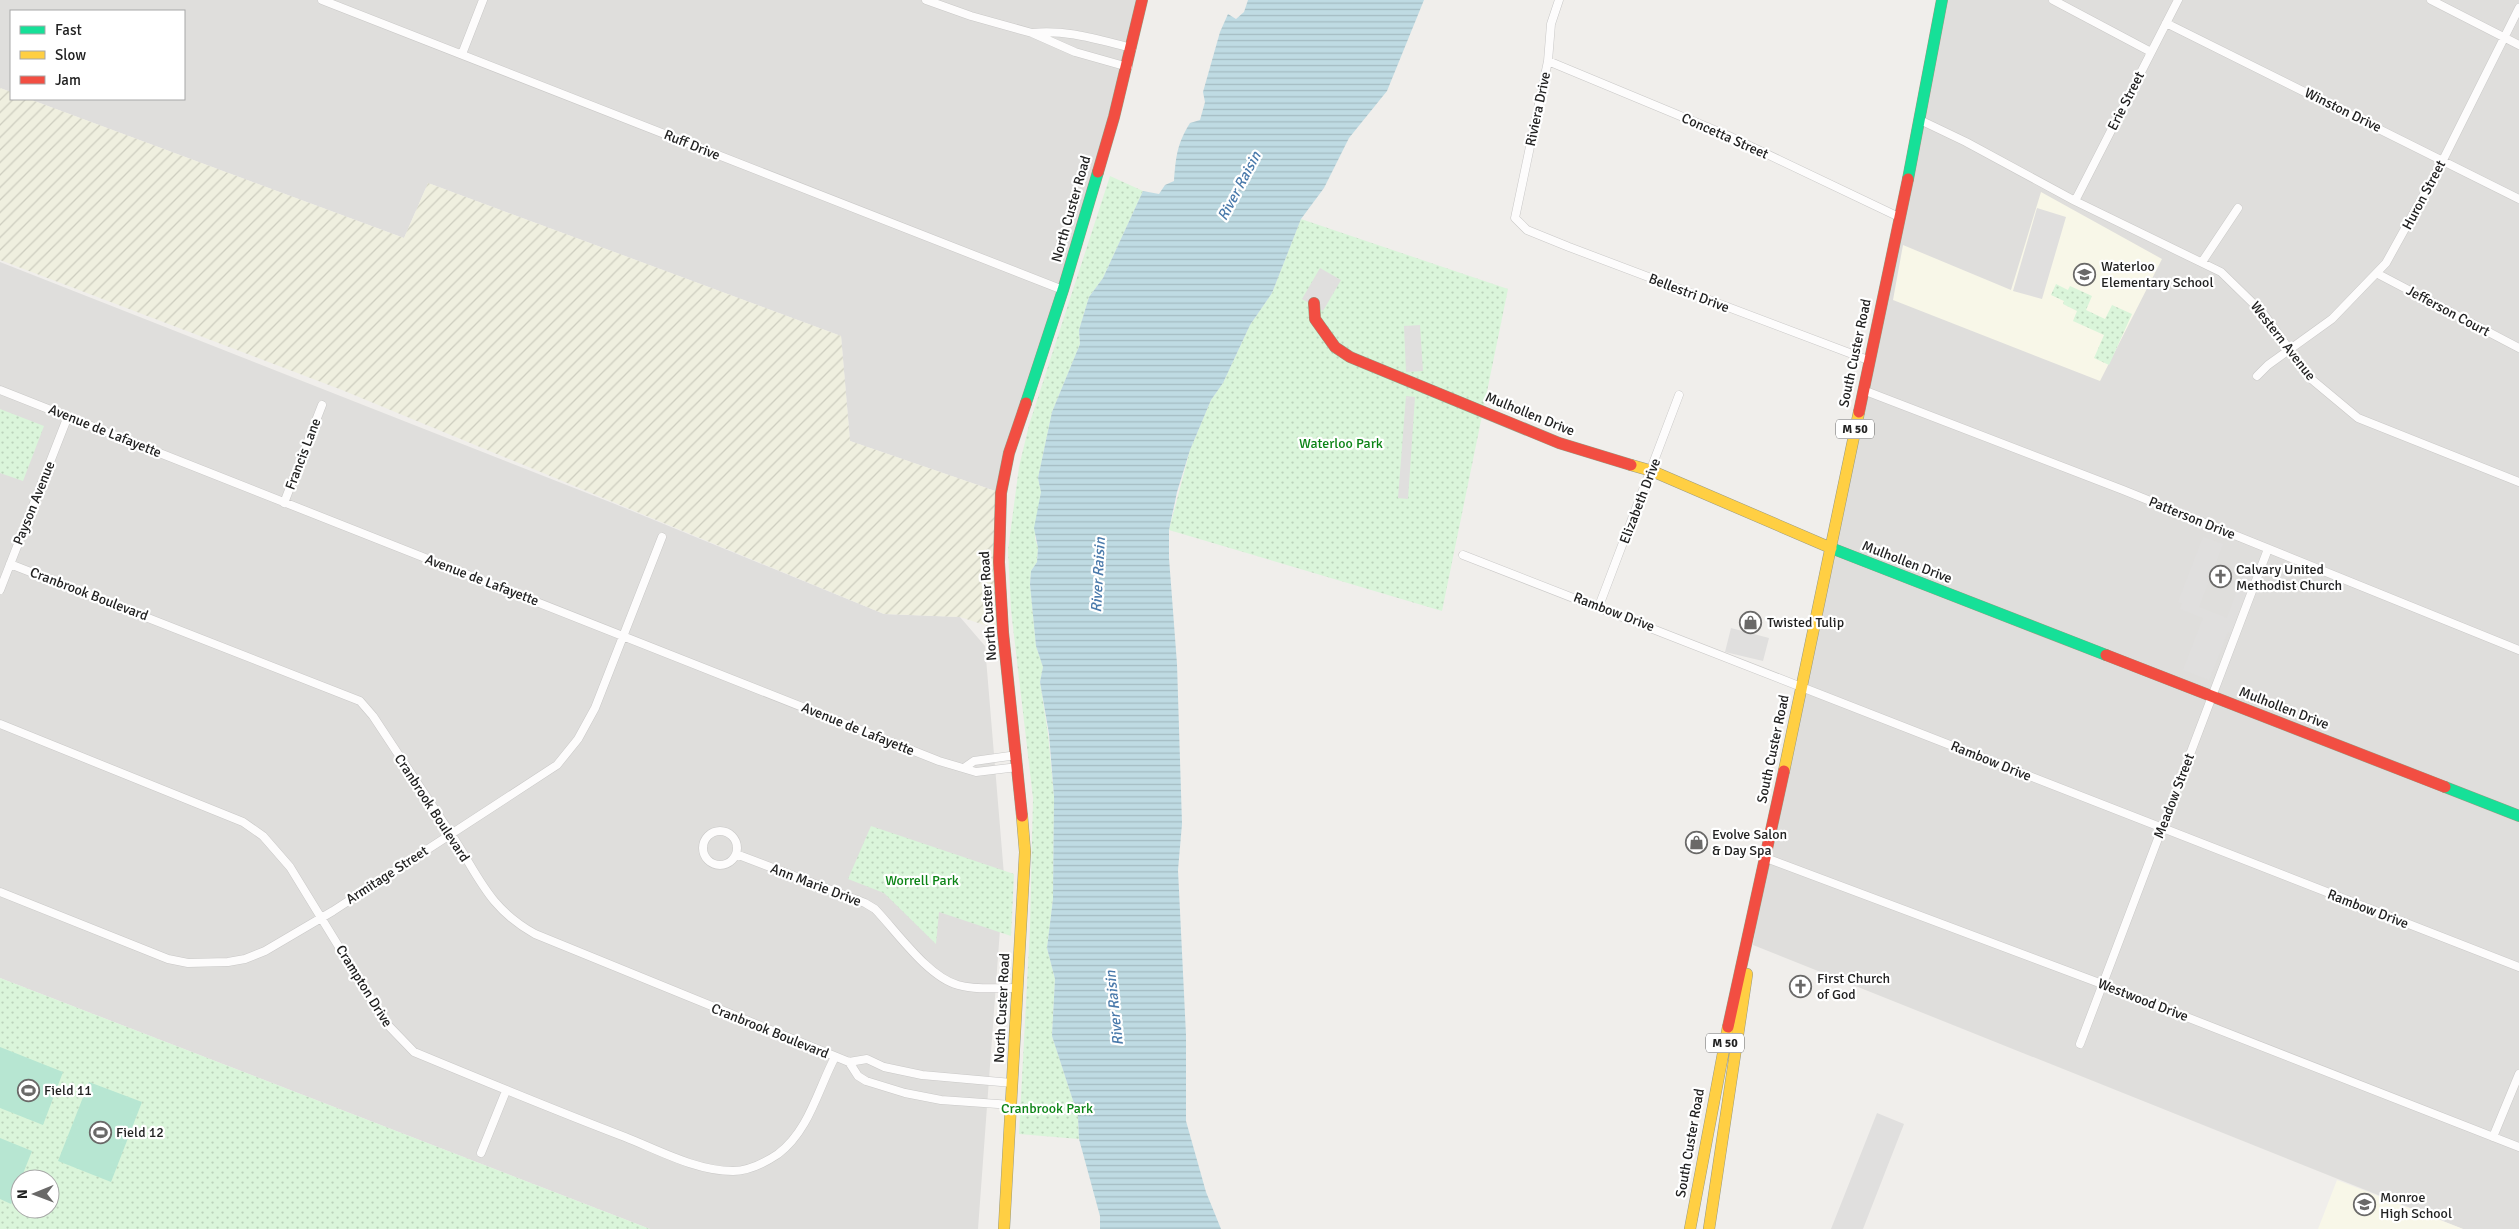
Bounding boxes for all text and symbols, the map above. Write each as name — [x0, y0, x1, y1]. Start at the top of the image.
legend — [10, 10, 185, 100]
text: Fast — [55, 21, 82, 39]
text: Slow — [55, 46, 86, 64]
street label: Erie Street — [2104, 69, 2148, 133]
street label: Riviera Drive — [1522, 70, 1554, 148]
text: Jam — [55, 71, 81, 89]
street label: Winston Drive — [2302, 84, 2384, 136]
street label: Concetta Street — [1679, 109, 1771, 163]
street label: Ruff Drive — [661, 126, 723, 164]
water label: River Raisin — [1213, 148, 1265, 223]
street label: North Custer Road — [1048, 154, 1094, 264]
street label: Huron Street — [2399, 157, 2449, 233]
place label: Waterloo Elementary School — [2101, 258, 2214, 291]
school or university icon: Waterloo Elementary School — [2073, 262, 2097, 286]
street label: Bellestri Drive — [1646, 270, 1732, 316]
street label: Jefferson Court — [2403, 282, 2493, 340]
street label: South Custer Road — [1835, 297, 1875, 409]
street label: Western Avenue — [2247, 298, 2319, 384]
street label: Mulhollen Drive — [1483, 388, 1577, 440]
street label: Avenue de Lafayette — [46, 401, 164, 461]
street label: Francis Lane — [282, 416, 324, 492]
road number: M 50 — [1836, 419, 1874, 438]
park label: Waterloo Park — [1299, 435, 1383, 452]
street label: Elizabeth Drive — [1616, 456, 1664, 546]
street label: Payson Avenue — [9, 459, 59, 547]
street label: Patterson Drive — [2146, 493, 2238, 543]
water label: River Raisin — [1087, 536, 1109, 613]
street label: Mulhollen Drive — [1860, 537, 1954, 587]
street label: Avenue de Lafayette — [423, 551, 541, 609]
street label: North Custer Road — [976, 551, 1000, 661]
place label: Calvary United Methodist Church — [2236, 561, 2342, 594]
street label: Cranbrook Boulevard — [27, 564, 151, 624]
church icon: Calvary United Methodist Church — [2208, 565, 2232, 589]
street label: Rambow Drive — [1571, 589, 1657, 635]
shop icon: Twisted Tulip — [1739, 610, 1763, 634]
place label: Twisted Tulip — [1767, 614, 1844, 631]
street label: Mulhollen Drive — [2237, 683, 2331, 733]
street label: South Custer Road — [1753, 693, 1793, 805]
street label: Avenue de Lafayette — [799, 699, 917, 759]
street label: Rambow Drive — [1948, 737, 2034, 785]
street label: Cranbrook Boulevard — [391, 751, 473, 865]
street label: Meadow Street — [2150, 751, 2198, 841]
place label: Evolve Salon & Day Spa — [1712, 826, 1787, 859]
shop icon: Evolve Salon & Day Spa — [1684, 830, 1708, 854]
street label: Armitage Street — [343, 842, 431, 908]
street label: Ann Marie Drive — [768, 860, 864, 910]
park label: Worrell Park — [885, 872, 959, 889]
street label: Rambow Drive — [2325, 886, 2411, 932]
street label: Crampton Drive — [332, 942, 396, 1030]
street label: North Custer Road — [991, 953, 1013, 1063]
water label: River Raisin — [1101, 969, 1127, 1046]
place label: First Church of God — [1817, 970, 1890, 1003]
church icon: First Church of God — [1789, 974, 1813, 998]
street label: Westwood Drive — [2095, 975, 2191, 1025]
street label: Cranbrook Boulevard — [709, 1000, 831, 1062]
road number: M 50 — [1706, 1034, 1744, 1052]
sports icon: Field 11 — [16, 1078, 40, 1102]
place label: Field 11 — [44, 1082, 92, 1099]
street label: South Custer Road — [1672, 1087, 1708, 1199]
park label: Cranbrook Park — [1001, 1100, 1093, 1117]
sports icon: Field 12 — [88, 1120, 112, 1144]
place label: Field 12 — [116, 1124, 164, 1141]
north arrow — [10, 1169, 60, 1219]
text: N — [14, 1189, 31, 1199]
place label: Monroe High School — [2380, 1189, 2452, 1222]
school or university icon: Monroe High School — [2352, 1193, 2376, 1217]

